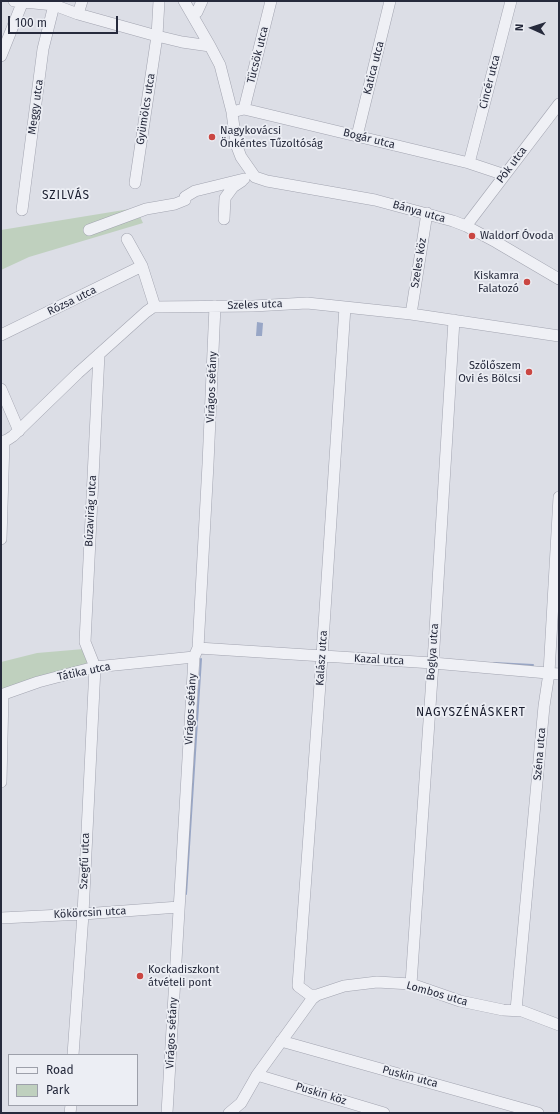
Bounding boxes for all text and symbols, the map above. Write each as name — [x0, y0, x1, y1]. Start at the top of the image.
scale bar — [10, 8, 120, 34]
north arrow — [512, 8, 552, 48]
text: 100 m — [15, 16, 47, 30]
text: N — [513, 23, 526, 31]
street label: Tücsök utca — [245, 25, 271, 85]
street label: Katica utca — [361, 40, 387, 96]
street label: Cincér utca — [477, 54, 503, 110]
street label: Gyümölcs utca — [134, 72, 158, 146]
street label: Meggy utca — [26, 79, 46, 135]
place label: Nagykovácsi Önkéntes Tűzoltóság — [220, 124, 323, 150]
street label: Bogár utca — [342, 126, 396, 152]
marker: Nagykovácsi Önkéntes Tűzoltóság — [207, 132, 217, 142]
street label: Pók utca — [494, 144, 530, 186]
district label: SZILVÁS — [42, 189, 90, 203]
street label: Bánya utca — [391, 198, 447, 226]
place label: Waldorf Óvoda — [480, 229, 554, 243]
marker: Waldorf Óvoda — [467, 231, 477, 241]
street label: Szeles köz — [409, 237, 429, 289]
place label: Kiskamra Falatozó — [474, 269, 519, 295]
marker: Kiskamra Falatozó — [522, 277, 532, 287]
street label: Rózsa utca — [45, 283, 99, 319]
street label: Szeles utca — [227, 297, 283, 313]
street label: Virágos sétány — [204, 351, 220, 423]
place label: Szőlőszem Ovi és Bölcsi — [458, 359, 521, 385]
marker: Szőlőszem Ovi és Bölcsi — [524, 367, 534, 377]
street label: Búzavirág utca — [83, 475, 99, 547]
street label: Boglya utca — [424, 623, 442, 681]
street label: Kalász utca — [313, 630, 331, 686]
street label: Kazal utca — [353, 652, 405, 668]
street label: Tátika utca — [56, 660, 112, 684]
street label: Virágos sétány — [183, 673, 199, 745]
district label: NAGYSZÉNÁSKERT — [416, 706, 526, 720]
street label: Széna utca — [531, 727, 549, 781]
street label: Szegfű utca — [77, 832, 93, 890]
street label: Kökörcsin utca — [53, 905, 127, 921]
place label: Kockadiszkont átvételi pont — [148, 963, 219, 989]
marker: Kockadiszkont átvételi pont — [135, 971, 145, 981]
street label: Lombos utca — [405, 979, 469, 1009]
street label: Virágos sétány — [164, 997, 180, 1069]
legend — [8, 1054, 138, 1106]
text: Road — [46, 1063, 74, 1077]
street label: Puskin utca — [381, 1063, 439, 1091]
street label: Puskin köz — [294, 1080, 348, 1108]
text: Park — [46, 1083, 70, 1097]

